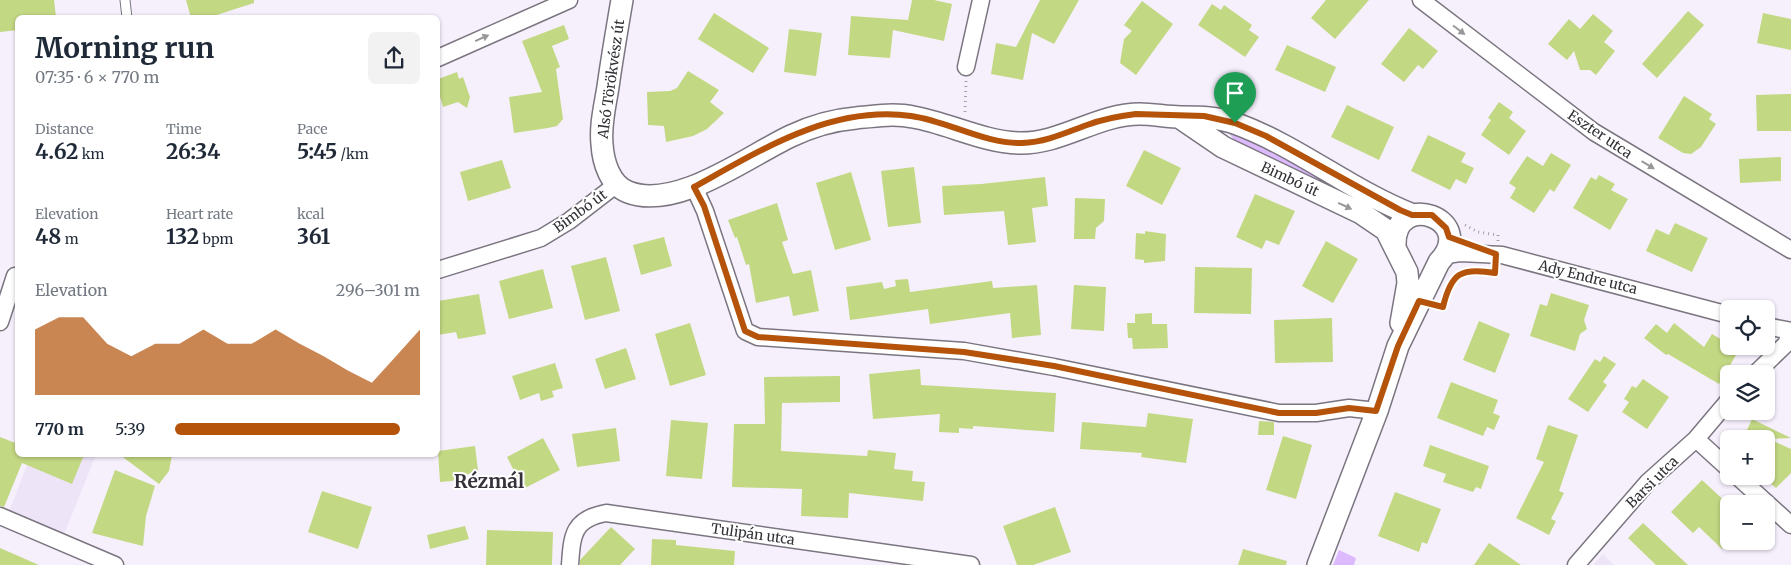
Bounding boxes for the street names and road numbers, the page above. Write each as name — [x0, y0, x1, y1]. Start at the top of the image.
street label: Alsó Törökvész út — [594, 18, 628, 141]
street label: Eszter utca — [1564, 106, 1636, 162]
street label: Bimbó út — [1258, 158, 1322, 200]
street label: Bimbó út — [550, 185, 611, 236]
street label: Ady Endre utca — [1536, 256, 1640, 298]
street label: Barsi utca — [1622, 452, 1682, 512]
street label: Tulipán utca — [710, 519, 796, 549]

